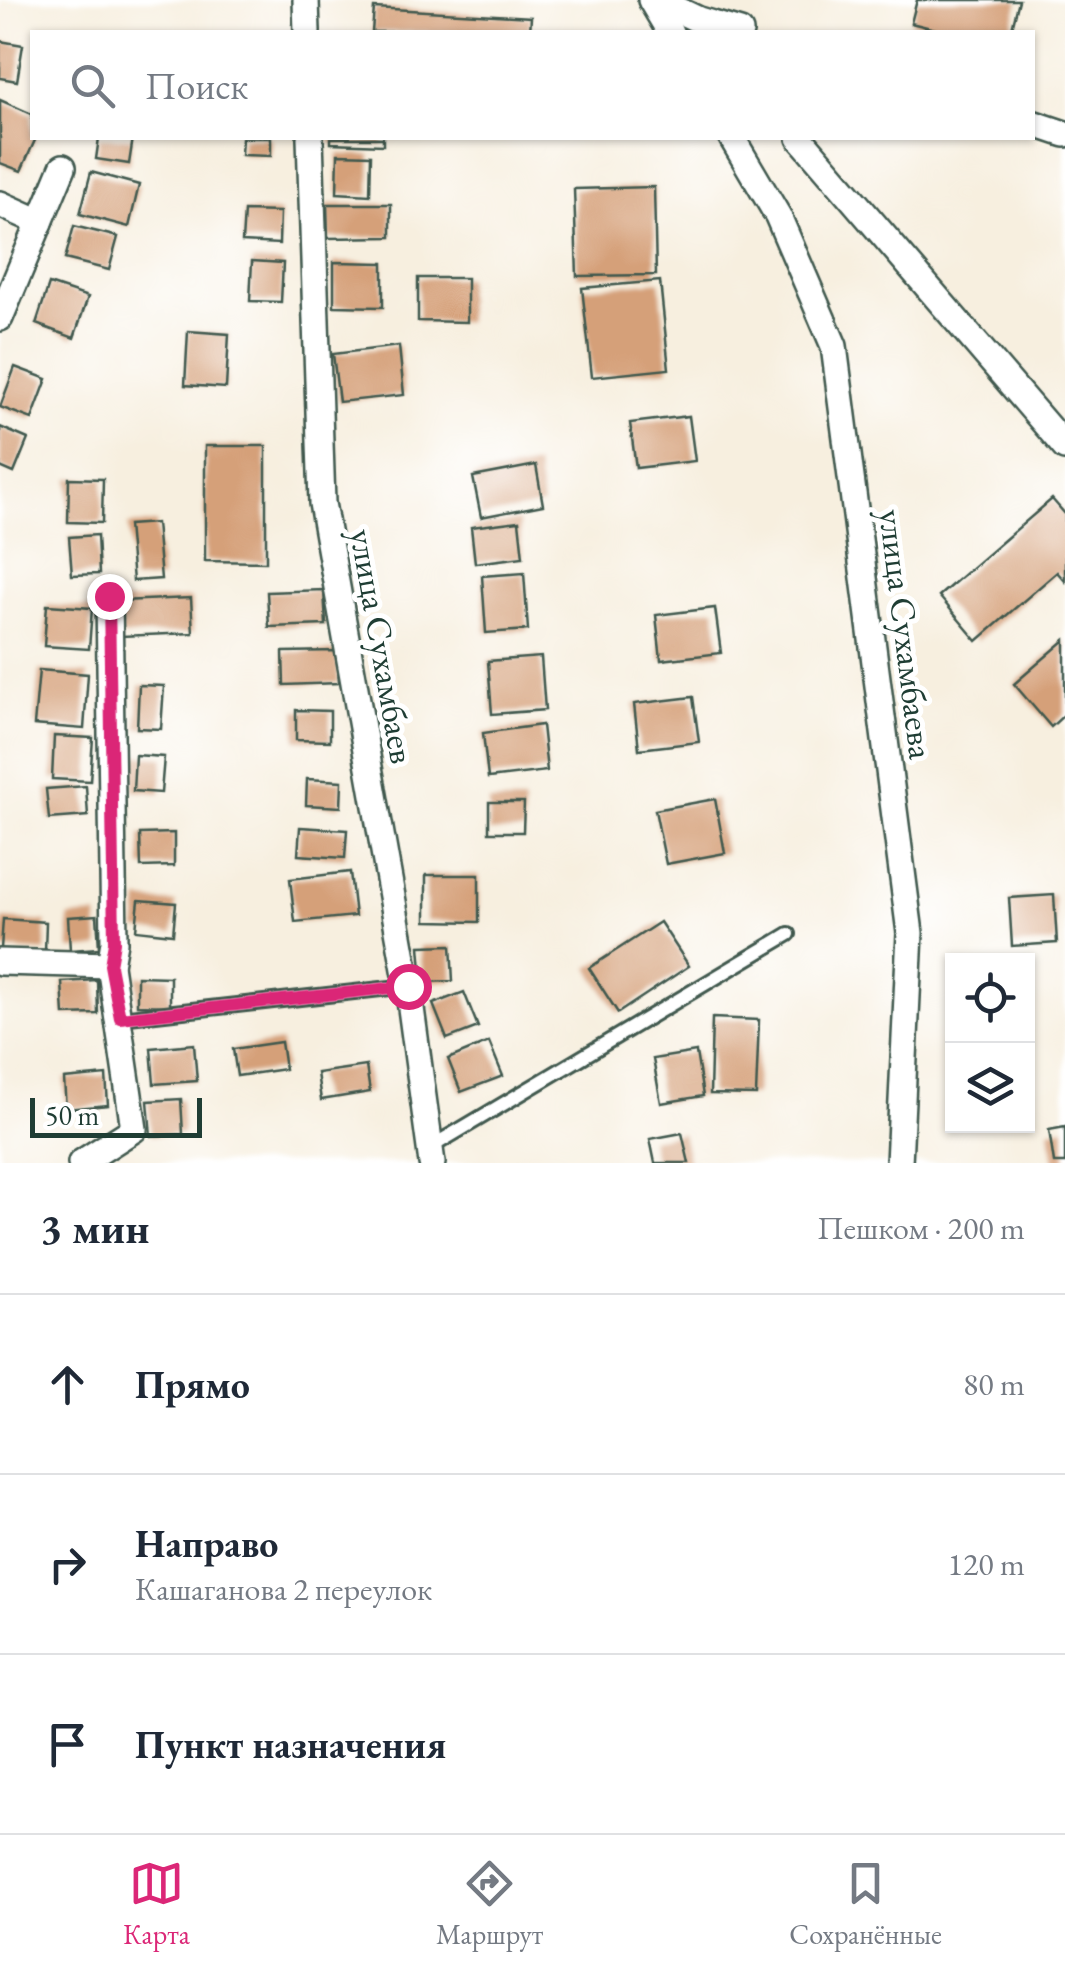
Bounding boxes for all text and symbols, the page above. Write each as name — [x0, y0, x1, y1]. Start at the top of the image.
search box — [30, 30, 1035, 140]
icon: search — [65, 58, 120, 113]
text: Поиск — [145, 61, 248, 110]
street label: улица Сухамбаева — [868, 506, 945, 762]
street label: улица Сухамбаев — [339, 525, 426, 767]
route end — [87, 574, 133, 620]
map controls — [945, 953, 1035, 1133]
button: locate — [945, 953, 1035, 1043]
route start — [386, 964, 432, 1010]
button: layers — [945, 1043, 1035, 1133]
scale bar — [30, 1093, 202, 1138]
text: 50 m — [45, 1097, 99, 1133]
text: 3 мин — [40, 1201, 149, 1256]
text: Пешком · 200 m — [817, 1207, 1025, 1249]
icon: ahead — [40, 1357, 95, 1412]
text: Прямо — [135, 1360, 250, 1409]
text: 80 m — [963, 1363, 1025, 1405]
text: Направо — [135, 1519, 278, 1568]
icon: right — [40, 1537, 95, 1592]
text: 120 m — [948, 1543, 1025, 1585]
text: Кашаганова 2 переулок — [135, 1568, 432, 1610]
icon: arrive — [40, 1717, 95, 1772]
text: Пункт назначения — [135, 1720, 446, 1769]
tab: Карта — [123, 1856, 190, 1952]
tab: Маршрут — [436, 1856, 543, 1952]
tab: Сохранённые — [789, 1856, 942, 1952]

